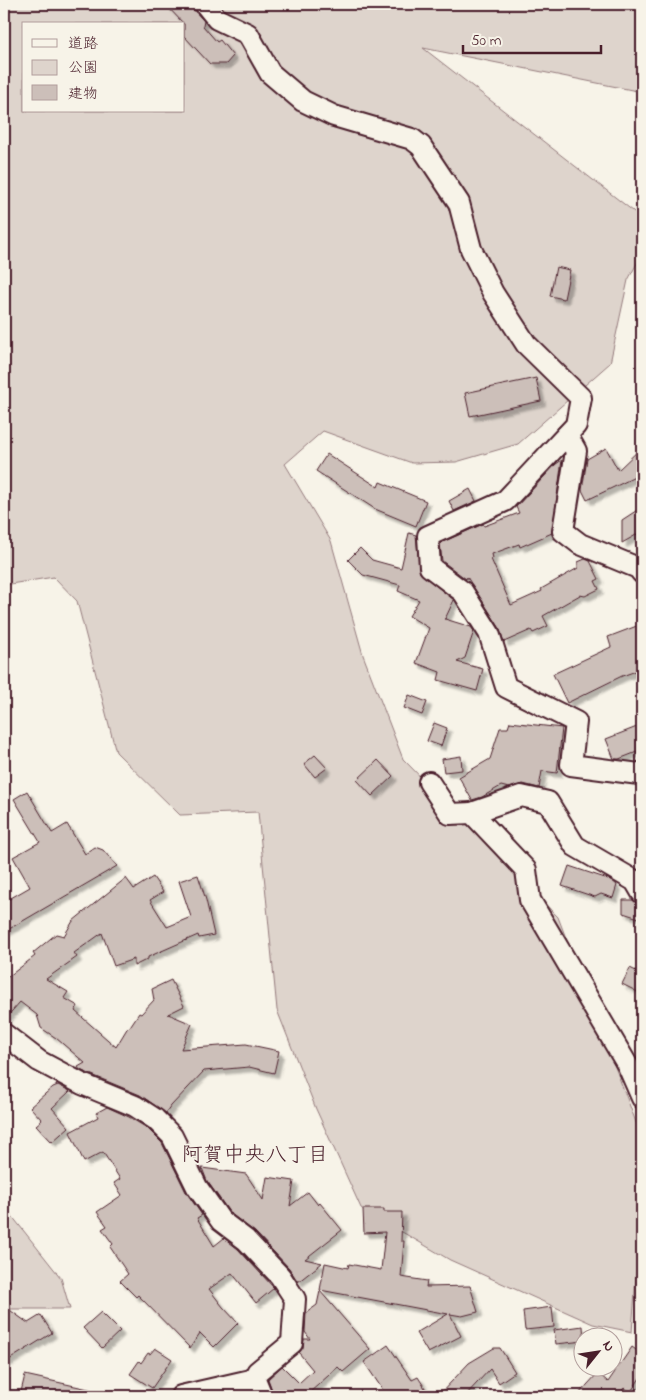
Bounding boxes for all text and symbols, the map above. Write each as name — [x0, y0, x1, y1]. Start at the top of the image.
legend — [22, 22, 185, 112]
scale bar — [463, 22, 601, 54]
text: 50 m — [471, 30, 502, 52]
text: 道路 — [68, 33, 98, 55]
text: 公園 — [68, 57, 98, 79]
text: 建物 — [68, 83, 98, 105]
district label: 阿賀中央八丁目 — [182, 1141, 329, 1171]
north arrow — [574, 1328, 624, 1378]
text: N — [597, 1337, 619, 1356]

